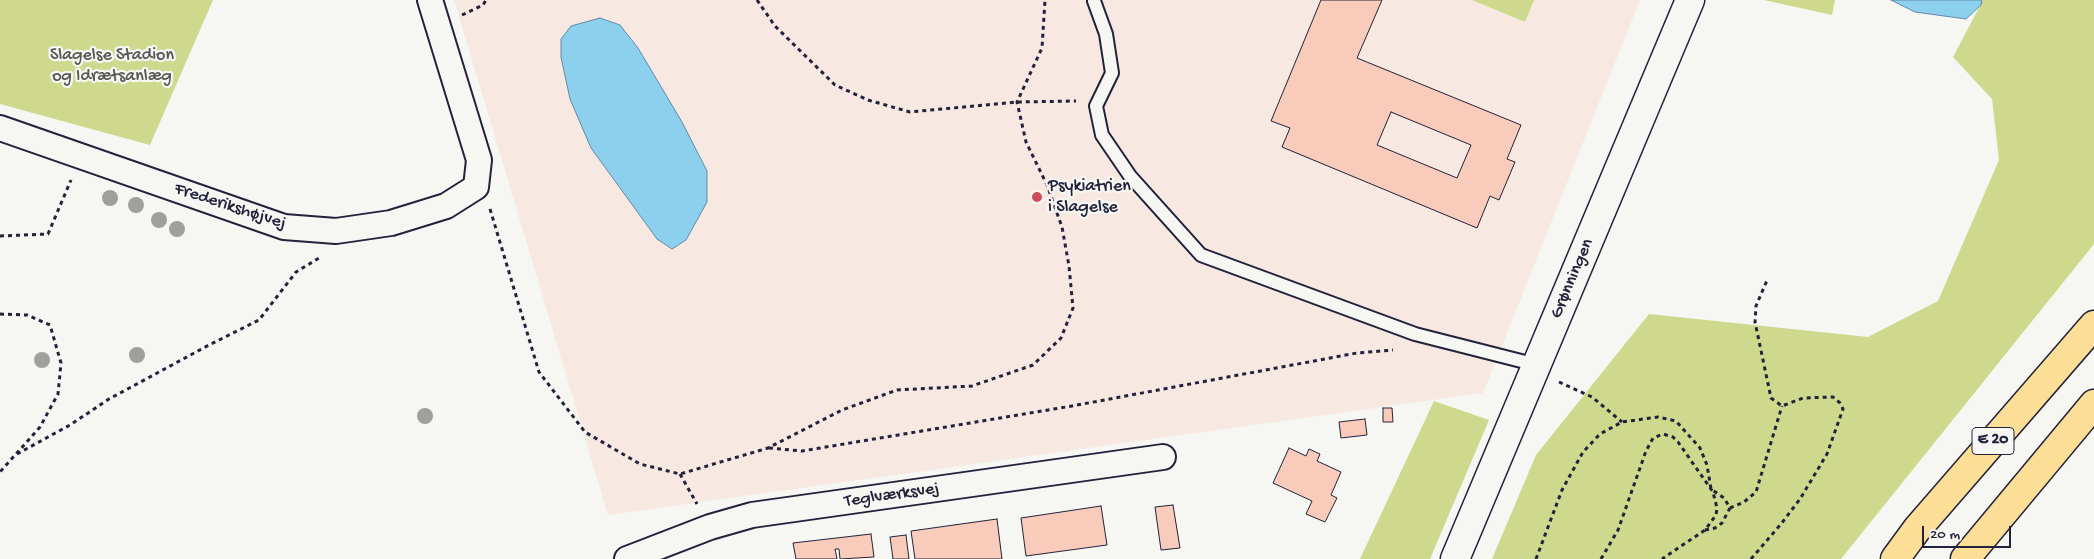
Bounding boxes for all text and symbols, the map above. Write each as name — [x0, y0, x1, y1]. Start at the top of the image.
park label: Slagelse Stadion og Idrætsanlæg — [50, 45, 174, 88]
place label: Psykiatrien i Slagelse — [1048, 176, 1131, 218]
street label: Frederikshøjvej — [171, 179, 289, 235]
marker: Psykiatrien i Slagelse — [1030, 190, 1044, 204]
street label: Grønningen — [1547, 236, 1599, 322]
road number: E 20 — [1972, 428, 2014, 454]
street label: Teglværksvej — [843, 479, 941, 513]
scale bar — [1924, 516, 2013, 548]
text: 20 m — [1930, 526, 1960, 544]

